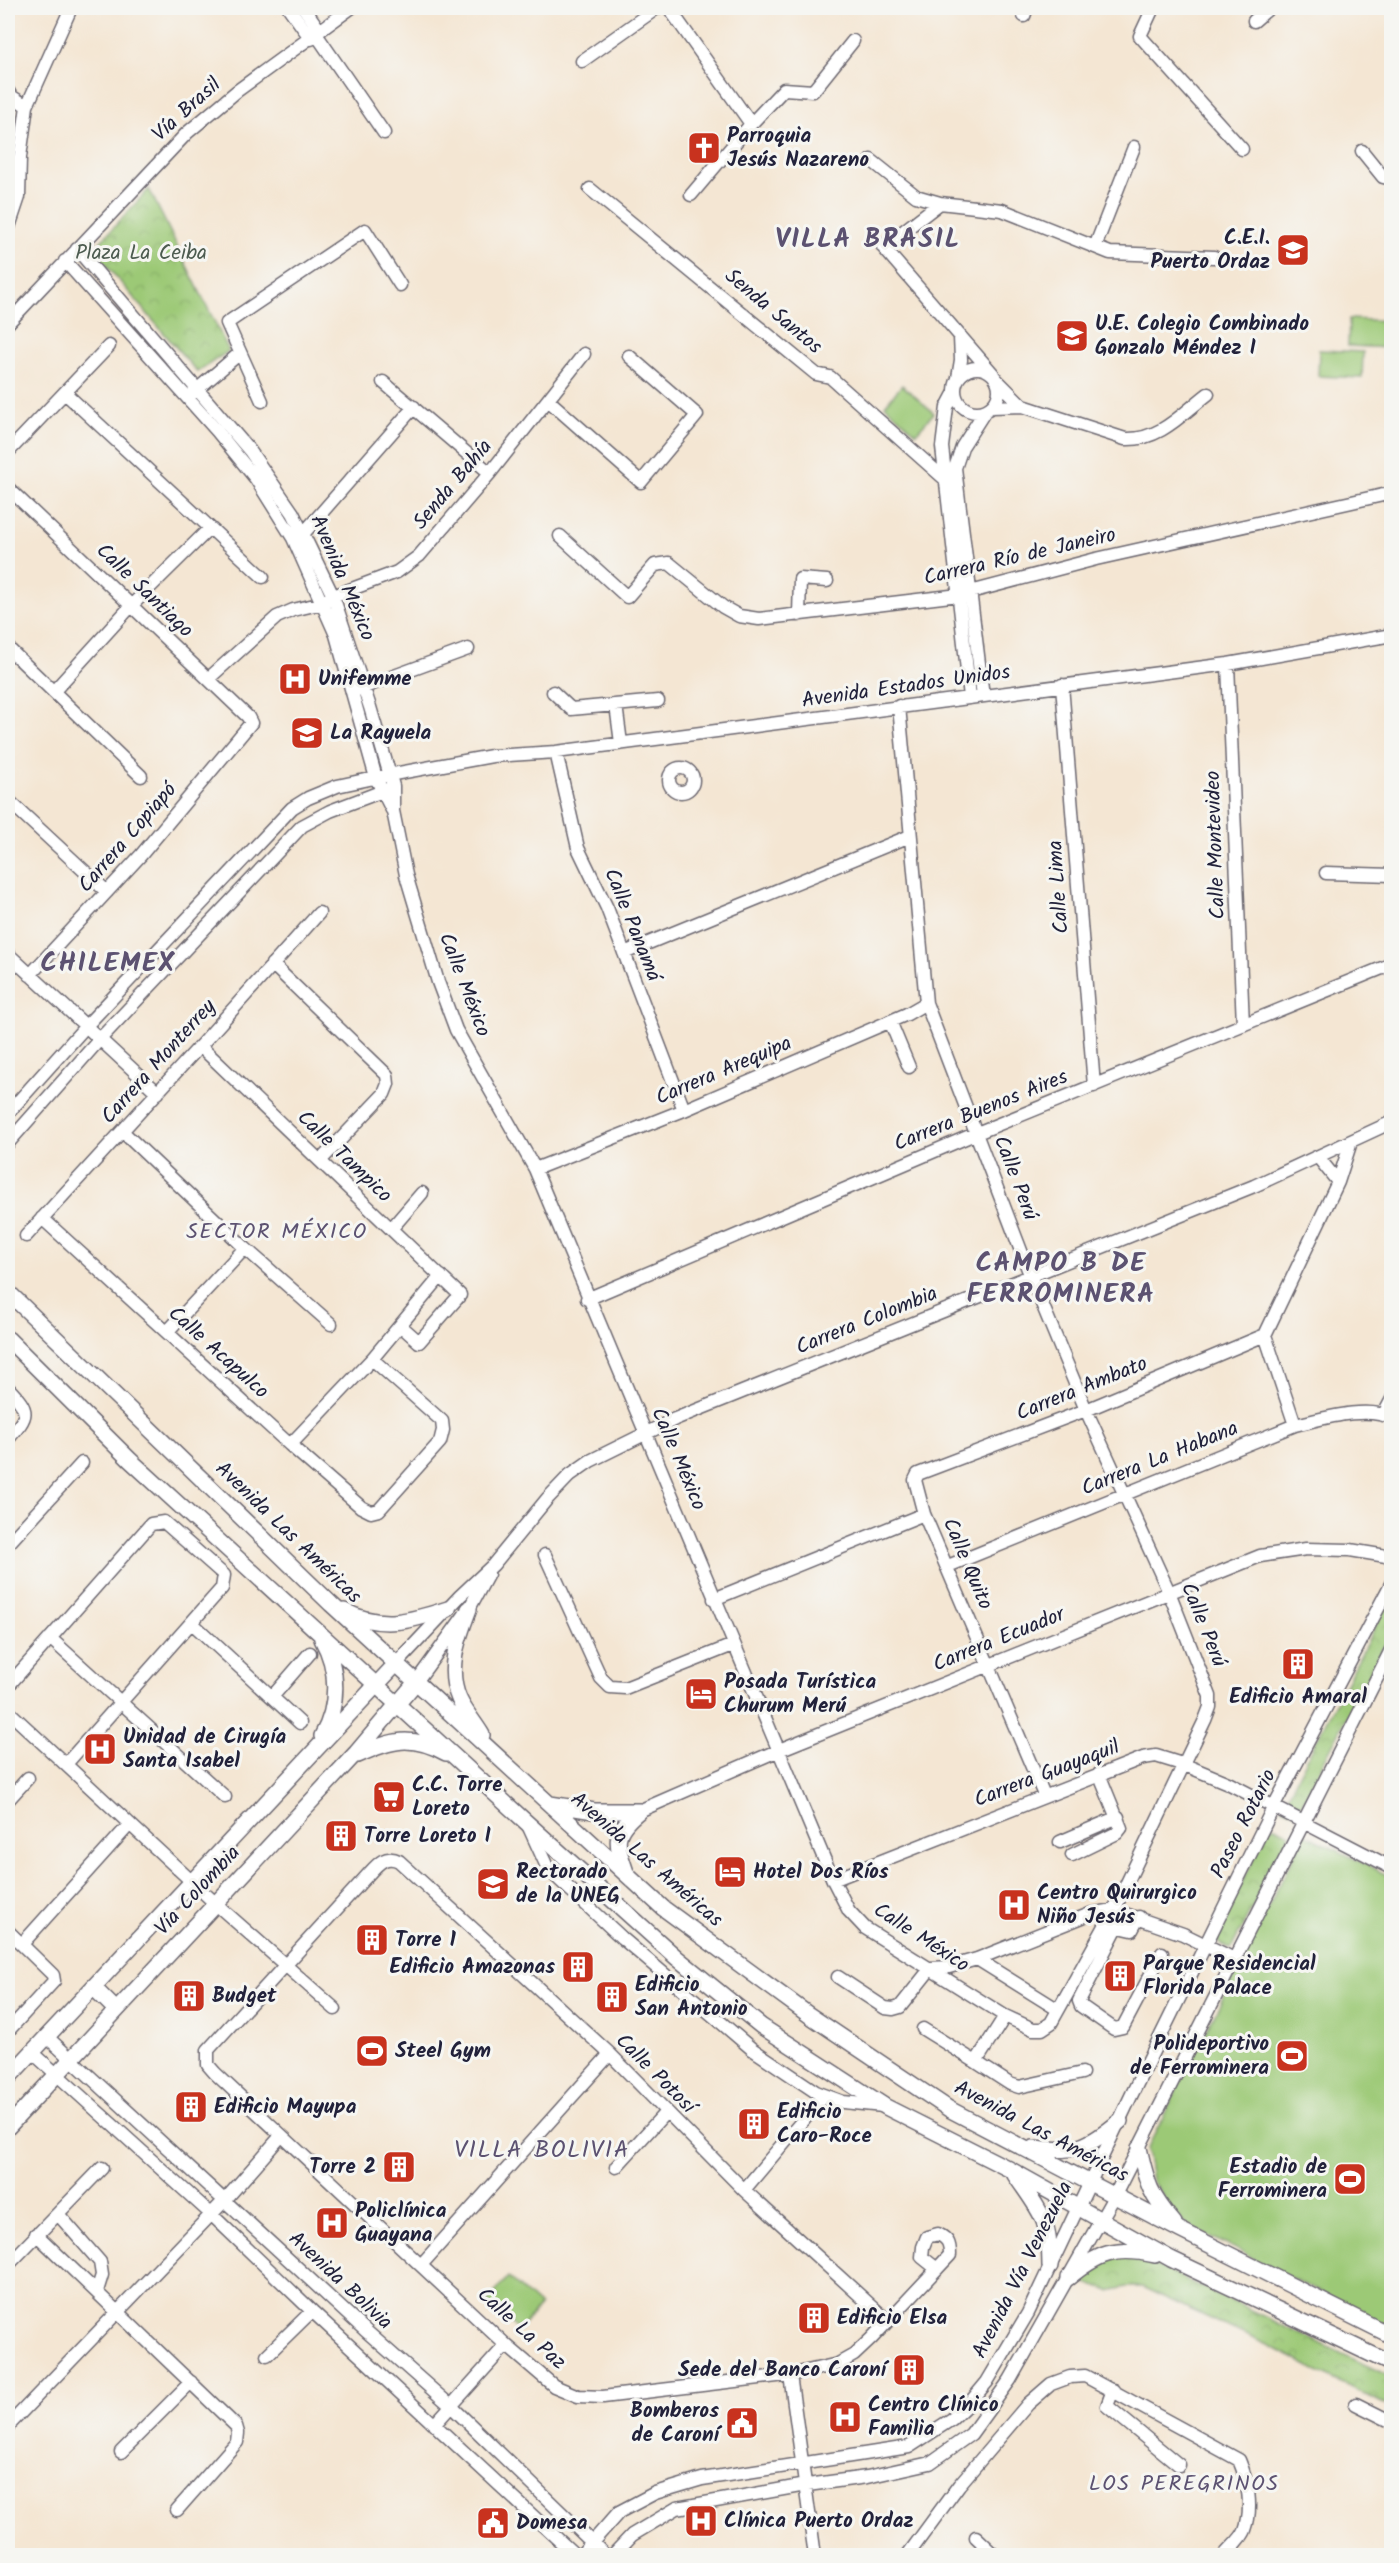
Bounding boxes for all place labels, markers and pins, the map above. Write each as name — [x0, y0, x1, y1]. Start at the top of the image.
place label: Parroquia Jesús Nazareno — [727, 120, 869, 177]
church icon: Parroquia Jesús Nazareno — [686, 130, 722, 166]
place label: C.E.I. Puerto Ordaz — [1151, 222, 1270, 279]
school or university icon: C.E.I. Puerto Ordaz — [1275, 232, 1311, 268]
place label: U.E. Colegio Combinado Gonzalo Méndez I — [1095, 308, 1309, 365]
school or university icon: U.E. Colegio Combinado Gonzalo Méndez I — [1054, 318, 1090, 354]
hospital icon: Unifemme — [277, 661, 313, 697]
place label: Unifemme — [318, 663, 412, 696]
school or university icon: La Rayuela — [289, 715, 325, 751]
place label: La Rayuela — [330, 717, 432, 750]
building icon: Edificio Amaral — [1280, 1646, 1316, 1682]
place label: Posada Turística Churum Merú — [724, 1666, 876, 1723]
hotel icon: Posada Turística Churum Merú — [683, 1676, 719, 1712]
place label: Edificio Amaral — [1229, 1681, 1367, 1714]
place label: Unidad de Cirugía Santa Isabel — [123, 1721, 286, 1778]
hospital icon: Unidad de Cirugía Santa Isabel — [82, 1731, 118, 1767]
place label: C.C. Torre Loreto — [412, 1769, 502, 1826]
supermarket icon: C.C. Torre Loreto — [371, 1779, 407, 1815]
building icon: Torre Loreto I — [323, 1818, 359, 1854]
place label: Torre Loreto I — [364, 1820, 491, 1853]
hotel icon: Hotel Dos Ríos — [712, 1854, 748, 1890]
place label: Rectorado de la UNEG — [516, 1856, 620, 1913]
place label: Hotel Dos Ríos — [753, 1856, 889, 1889]
school or university icon: Rectorado de la UNEG — [475, 1866, 511, 1902]
place label: Centro Quirurgico Niño Jesús — [1037, 1877, 1197, 1934]
hospital icon: Centro Quirurgico Niño Jesús — [996, 1887, 1032, 1923]
building icon: Torre 1 — [354, 1922, 390, 1958]
place label: Torre 1 — [395, 1924, 457, 1957]
place label: Parque Residencial Florida Palace — [1143, 1948, 1316, 2005]
building icon: Edificio Amazonas — [560, 1949, 596, 1985]
place label: Edificio Amazonas — [389, 1951, 555, 1984]
building icon: Parque Residencial Florida Palace — [1102, 1958, 1138, 1994]
place label: Edificio San Antonio — [635, 1969, 748, 2026]
building icon: Budget — [171, 1978, 207, 2014]
building icon: Edificio San Antonio — [594, 1979, 630, 2015]
place label: Budget — [212, 1980, 277, 2013]
place label: Polideportivo de Ferrominera — [1130, 2028, 1269, 2085]
sports icon: Steel Gym — [354, 2033, 390, 2069]
place label: Steel Gym — [395, 2035, 491, 2068]
sports icon: Polideportivo de Ferrominera — [1274, 2038, 1310, 2074]
building icon: Edificio Mayupa — [173, 2089, 209, 2125]
place label: Edificio Mayupa — [214, 2091, 357, 2124]
place label: Edificio Caro-Roce — [777, 2096, 872, 2153]
building icon: Edificio Caro-Roce — [736, 2106, 772, 2142]
building icon: Torre 2 — [381, 2149, 417, 2185]
place label: Torre 2 — [309, 2151, 376, 2184]
place label: Estadio de Ferrominera — [1218, 2151, 1327, 2208]
sports icon: Estadio de Ferrominera — [1332, 2161, 1368, 2197]
place label: Policlínica Guayana — [355, 2195, 447, 2252]
hospital icon: Policlínica Guayana — [314, 2205, 350, 2241]
building icon: Edificio Elsa — [796, 2300, 832, 2336]
place label: Edificio Elsa — [837, 2302, 948, 2335]
building icon: Sede del Banco Caroní — [891, 2352, 927, 2388]
place label: Sede del Banco Caroní — [678, 2354, 890, 2387]
place label: Centro Clínico Familia — [868, 2389, 999, 2446]
place label: Bomberos de Caroní — [630, 2395, 723, 2452]
hospital icon: Centro Clínico Familia — [827, 2399, 863, 2435]
public building icon: Bomberos de Caroní — [724, 2405, 760, 2441]
hospital icon: Clínica Puerto Ordaz — [683, 2503, 719, 2539]
public building icon: Domesa — [475, 2505, 511, 2541]
place label: Clínica Puerto Ordaz — [724, 2505, 914, 2538]
place label: Domesa — [516, 2507, 588, 2540]

